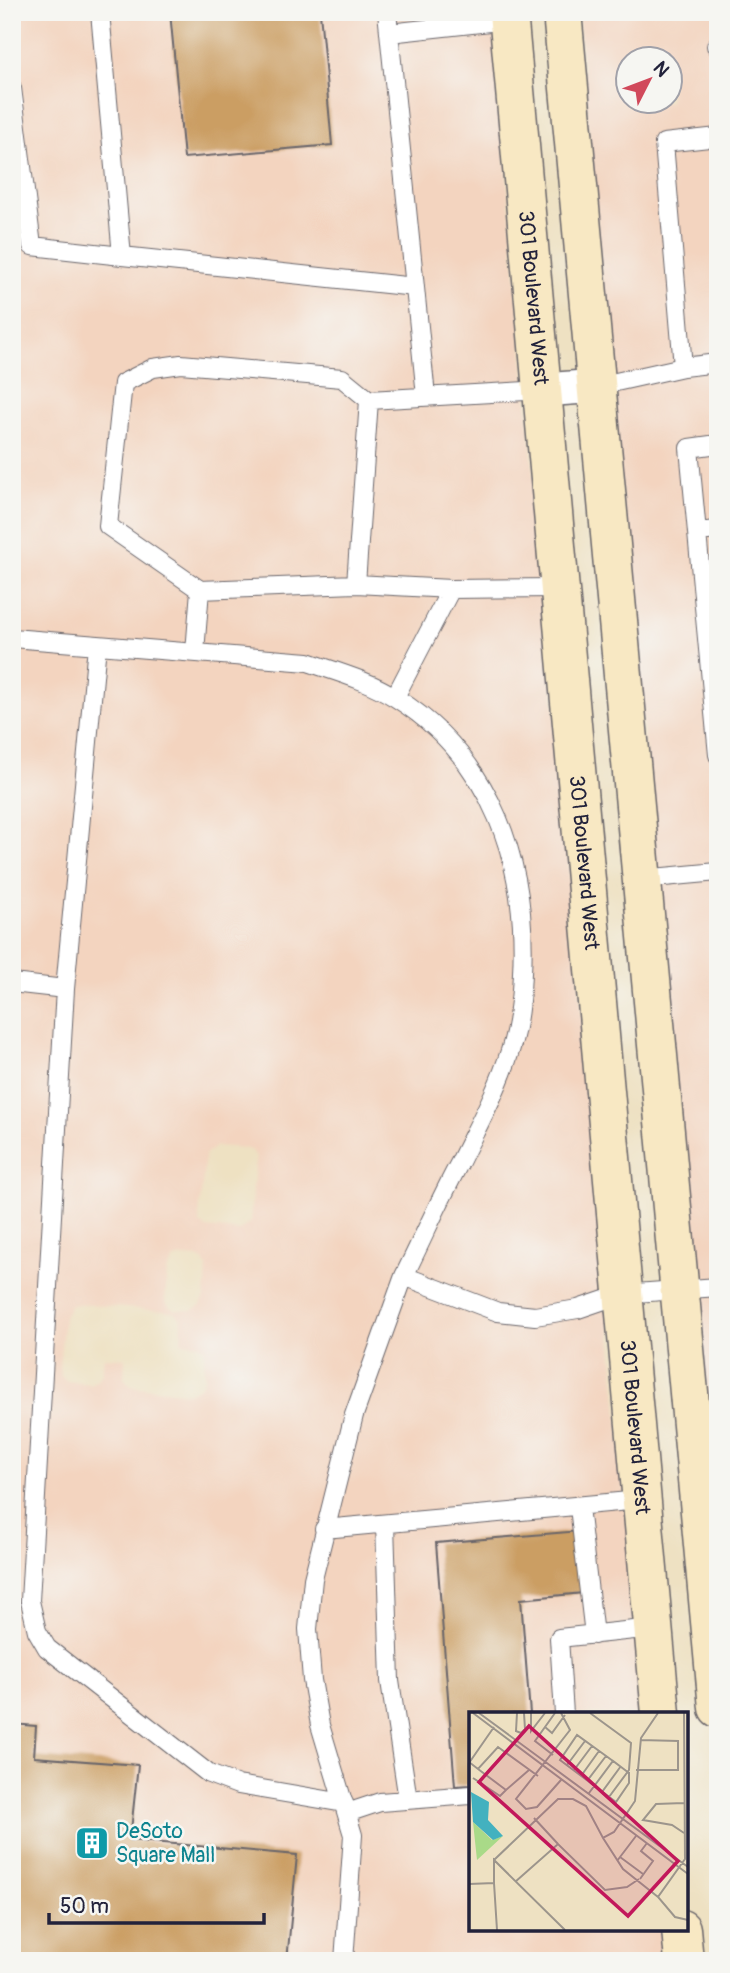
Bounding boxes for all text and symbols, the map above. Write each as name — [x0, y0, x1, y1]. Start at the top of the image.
north arrow — [614, 46, 684, 116]
text: N — [648, 56, 674, 82]
street label: 301 Boulevard West — [512, 209, 555, 387]
street label: 301 Boulevard West — [563, 774, 606, 952]
street label: 301 Boulevard West — [614, 1339, 657, 1516]
inset map — [469, 1712, 688, 1931]
place label: DeSoto Square Mall — [116, 1818, 215, 1869]
building icon: DeSoto Square Mall — [73, 1824, 111, 1862]
scale bar — [49, 1882, 264, 1926]
text: 50 m — [60, 1893, 109, 1920]

